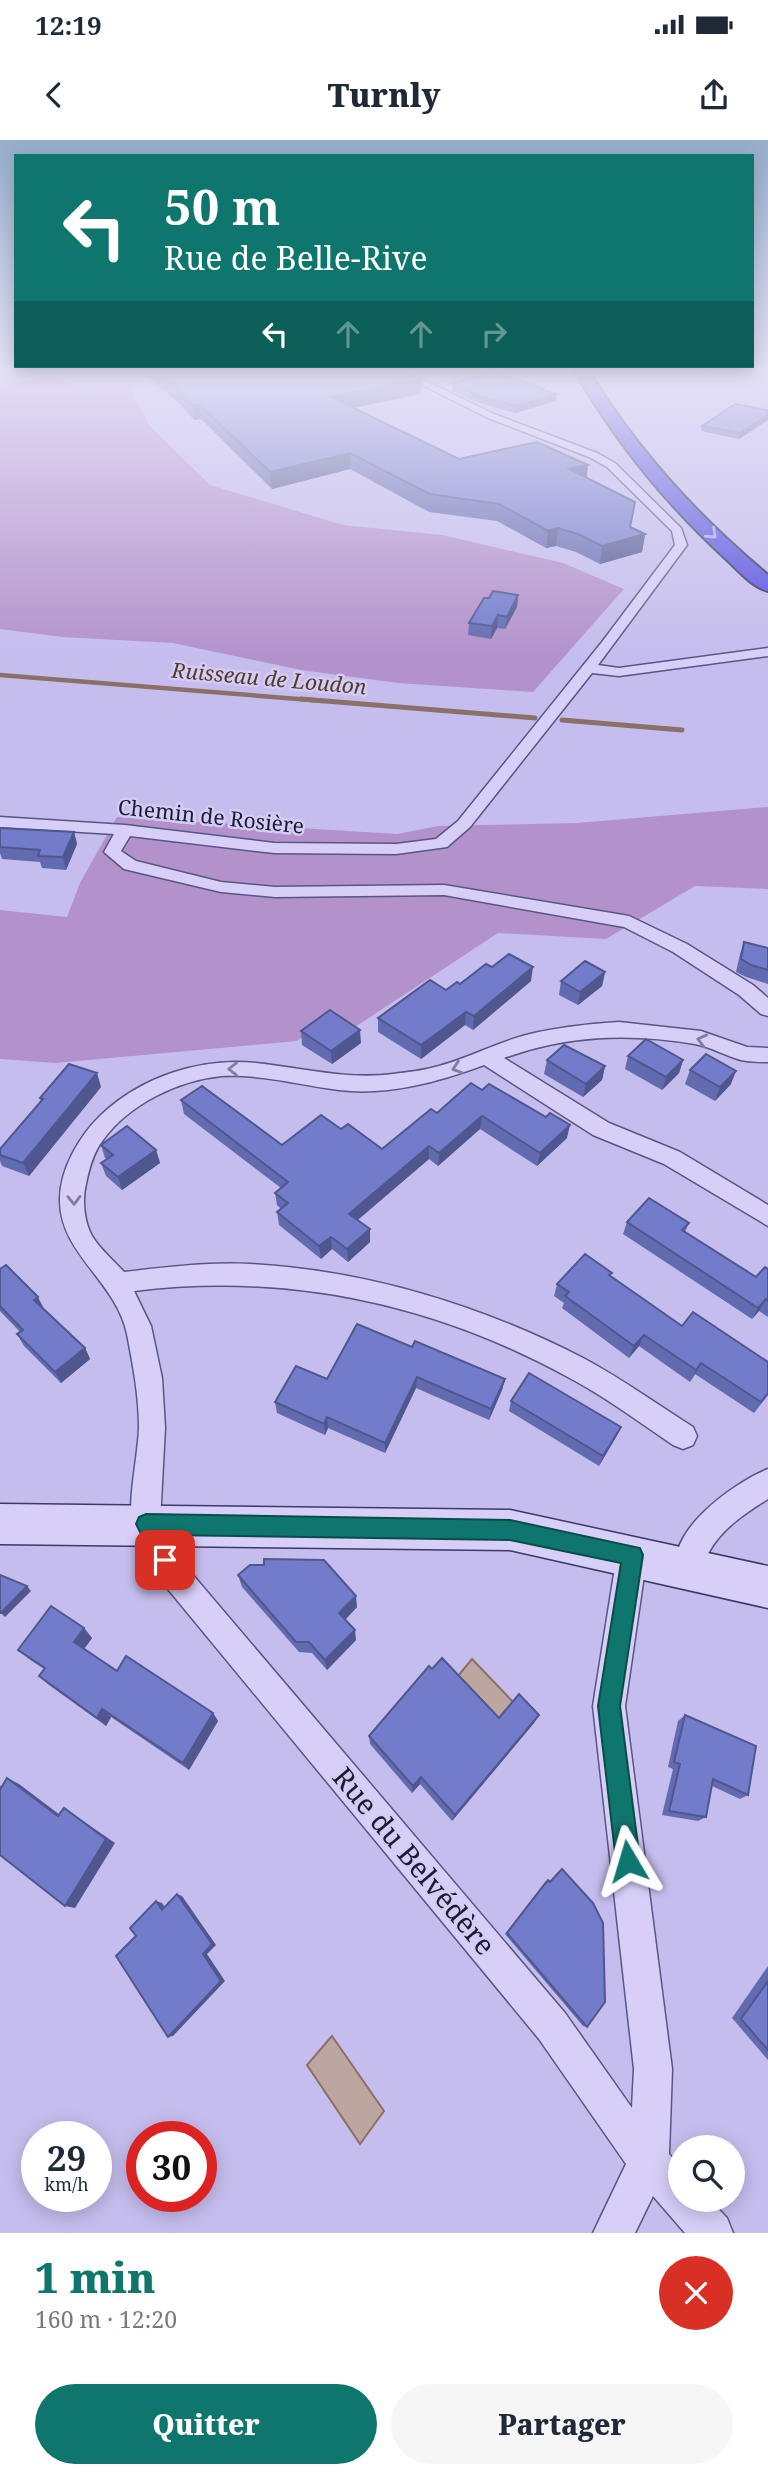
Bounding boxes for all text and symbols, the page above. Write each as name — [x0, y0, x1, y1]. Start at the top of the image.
text: 12:19 — [35, 7, 102, 43]
text: Turnly — [328, 73, 440, 116]
icon: back — [35, 76, 73, 114]
icon: share — [695, 76, 733, 114]
text: 50 m — [164, 173, 280, 239]
icon: left — [49, 182, 140, 273]
text: Rue de Belle-Rive — [164, 236, 428, 279]
icon: left — [256, 315, 294, 353]
icon: ahead — [329, 315, 367, 353]
icon: ahead — [402, 315, 440, 353]
icon: right — [475, 315, 513, 353]
one-way arrow — [704, 525, 717, 538]
water label: Ruisseau de Loudon — [170, 655, 368, 701]
street label: Chemin de Rosière — [117, 792, 306, 840]
one-way arrow — [697, 1034, 709, 1048]
one-way arrow — [452, 1060, 464, 1074]
one-way arrow — [227, 1061, 237, 1077]
one-way arrow — [66, 1195, 81, 1206]
pin — [135, 1530, 195, 1590]
icon: arrive — [146, 1541, 184, 1579]
street label: Rue du Belvédère — [325, 1758, 505, 1962]
position arrow — [591, 1824, 665, 1898]
speed limit sign: 30 — [126, 2121, 217, 2212]
text: 29 — [47, 2134, 86, 2181]
map controls — [668, 2135, 745, 2212]
button: search — [668, 2135, 745, 2212]
text: km/h — [44, 2172, 89, 2196]
text: 1 min — [35, 2248, 156, 2305]
button: close — [659, 2256, 733, 2330]
text: 160 m · 12:20 — [35, 2303, 177, 2335]
button: Quitter — [35, 2384, 377, 2464]
button: Partager — [391, 2384, 733, 2464]

